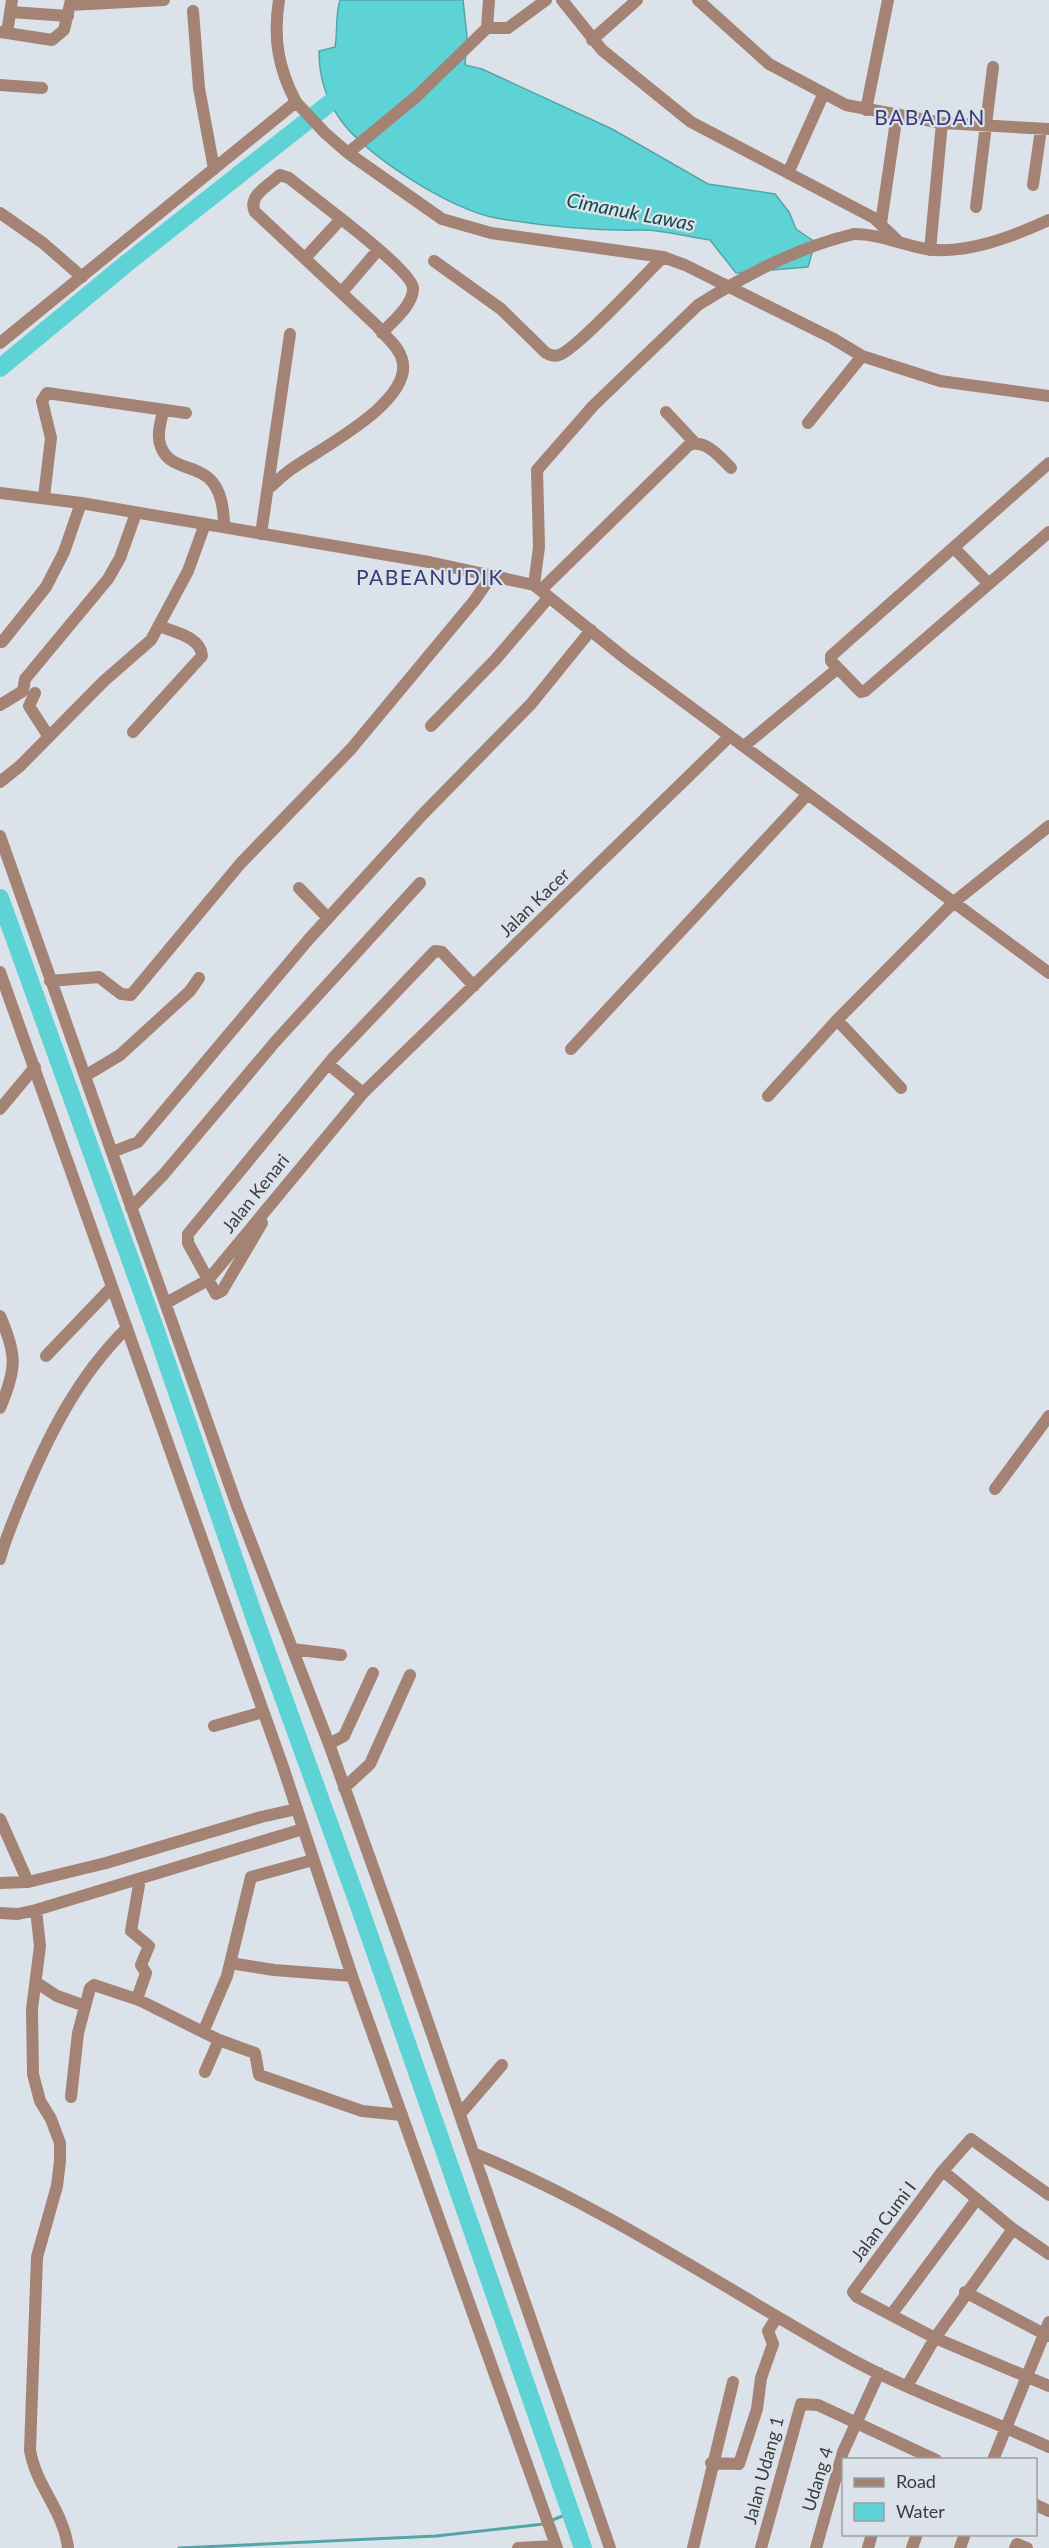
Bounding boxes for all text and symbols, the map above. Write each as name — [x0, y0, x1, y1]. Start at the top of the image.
district label: BABADAN — [874, 104, 986, 129]
water label: Cimanuk Lawas — [565, 187, 697, 235]
district label: PABEANUDIK — [356, 564, 504, 589]
street label: Jalan Kacer — [494, 863, 574, 941]
street label: Jalan Kenari — [217, 1149, 293, 1237]
street label: Jalan Cumi I — [846, 2177, 920, 2265]
street label: Jalan Udang 1 — [738, 2414, 788, 2526]
street label: Udang 4 — [797, 2444, 837, 2514]
legend — [842, 2458, 1037, 2536]
text: Road — [896, 2470, 936, 2492]
text: Water — [896, 2500, 945, 2522]

